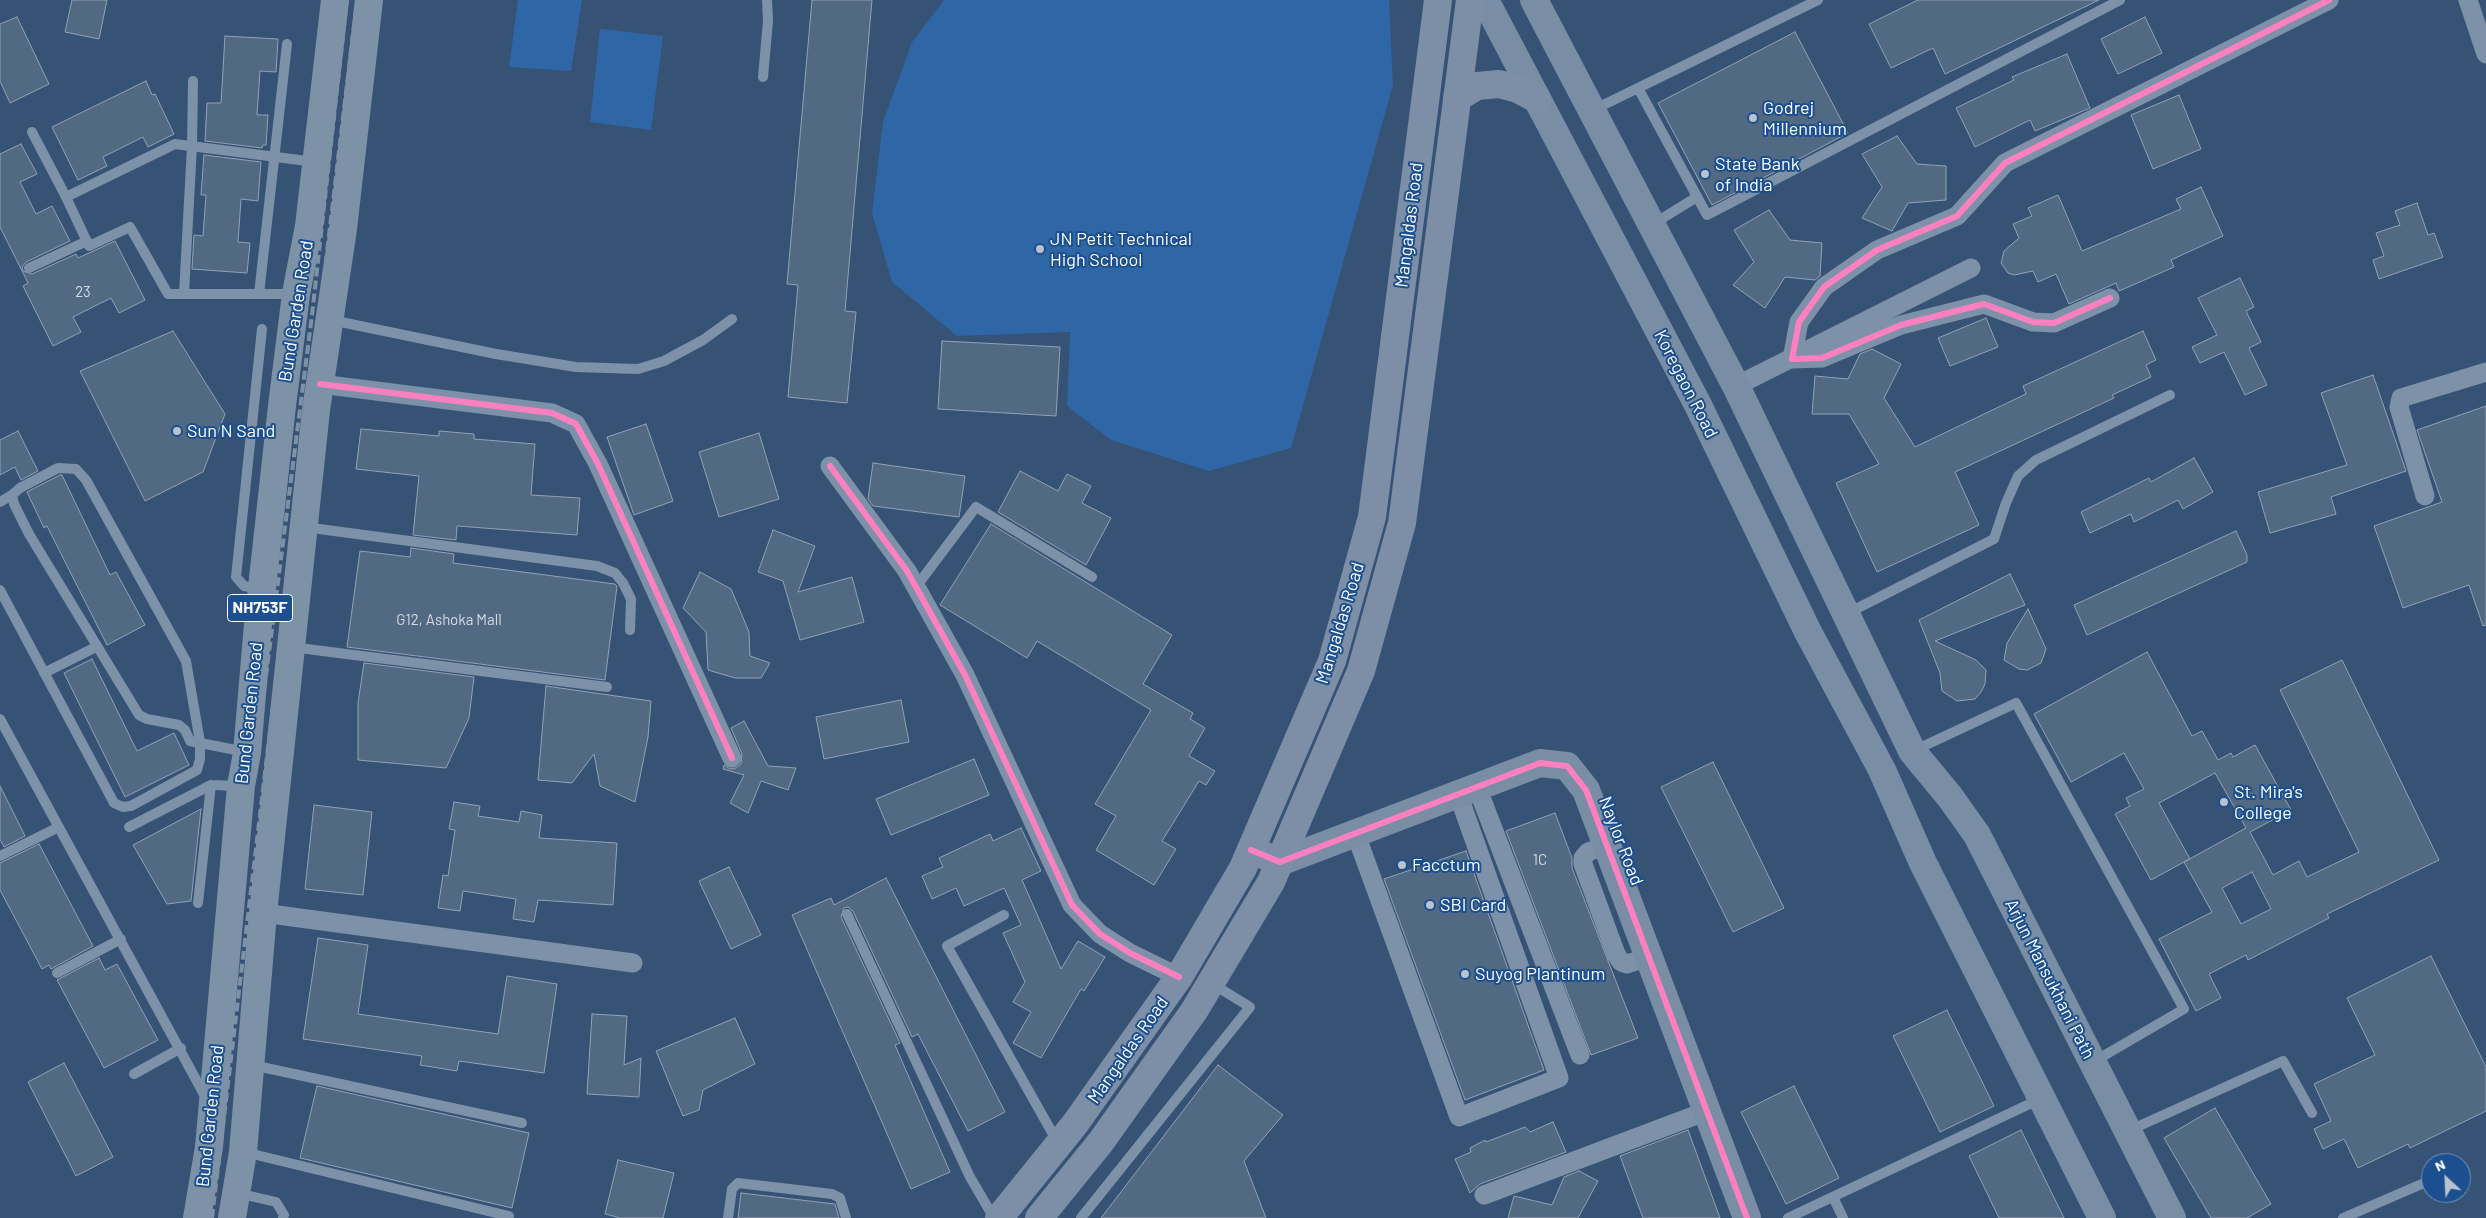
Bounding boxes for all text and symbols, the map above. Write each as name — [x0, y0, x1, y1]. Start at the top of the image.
place label: Godrej Millennium — [1763, 97, 1847, 140]
marker: Godrej Millennium — [1747, 112, 1759, 124]
place label: State Bank of India — [1715, 153, 1800, 195]
street label: Mangaldas Road — [1391, 161, 1427, 289]
marker: State Bank of India — [1699, 168, 1711, 180]
place label: JN Petit Technical High School — [1050, 228, 1192, 270]
street label: Bund Garden Road — [274, 239, 318, 383]
marker: JN Petit Technical High School — [1034, 243, 1046, 255]
house number: 23 — [75, 283, 91, 301]
street label: Koregaon Road — [1650, 326, 1722, 442]
place label: Sun N Sand — [187, 420, 275, 442]
marker: Sun N Sand — [171, 425, 183, 437]
street label: Mangaldas Road — [1311, 560, 1369, 686]
road number: NH753F — [228, 594, 292, 622]
house number: G12, Ashoka Mall — [396, 611, 502, 629]
street label: Bund Garden Road — [231, 641, 267, 785]
place label: St. Mira's College — [2234, 781, 2303, 824]
street label: Naylor Road — [1594, 793, 1648, 889]
marker: St. Mira's College — [2218, 796, 2230, 808]
house number: 1C — [1533, 851, 1547, 869]
place label: Facctum — [1412, 854, 1481, 876]
marker: Facctum — [1396, 859, 1408, 871]
place label: SBI Card — [1440, 894, 1506, 916]
street label: Arjun Mansukhani Path — [2000, 895, 2100, 1063]
marker: SBI Card — [1424, 899, 1436, 911]
place label: Suyog Plantinum — [1475, 963, 1605, 985]
marker: Suyog Plantinum — [1459, 968, 1471, 980]
street label: Mangaldas Road — [1083, 992, 1173, 1108]
street label: Bund Garden Road — [192, 1044, 228, 1188]
north arrow — [2421, 1153, 2471, 1203]
text: N — [2432, 1155, 2448, 1175]

